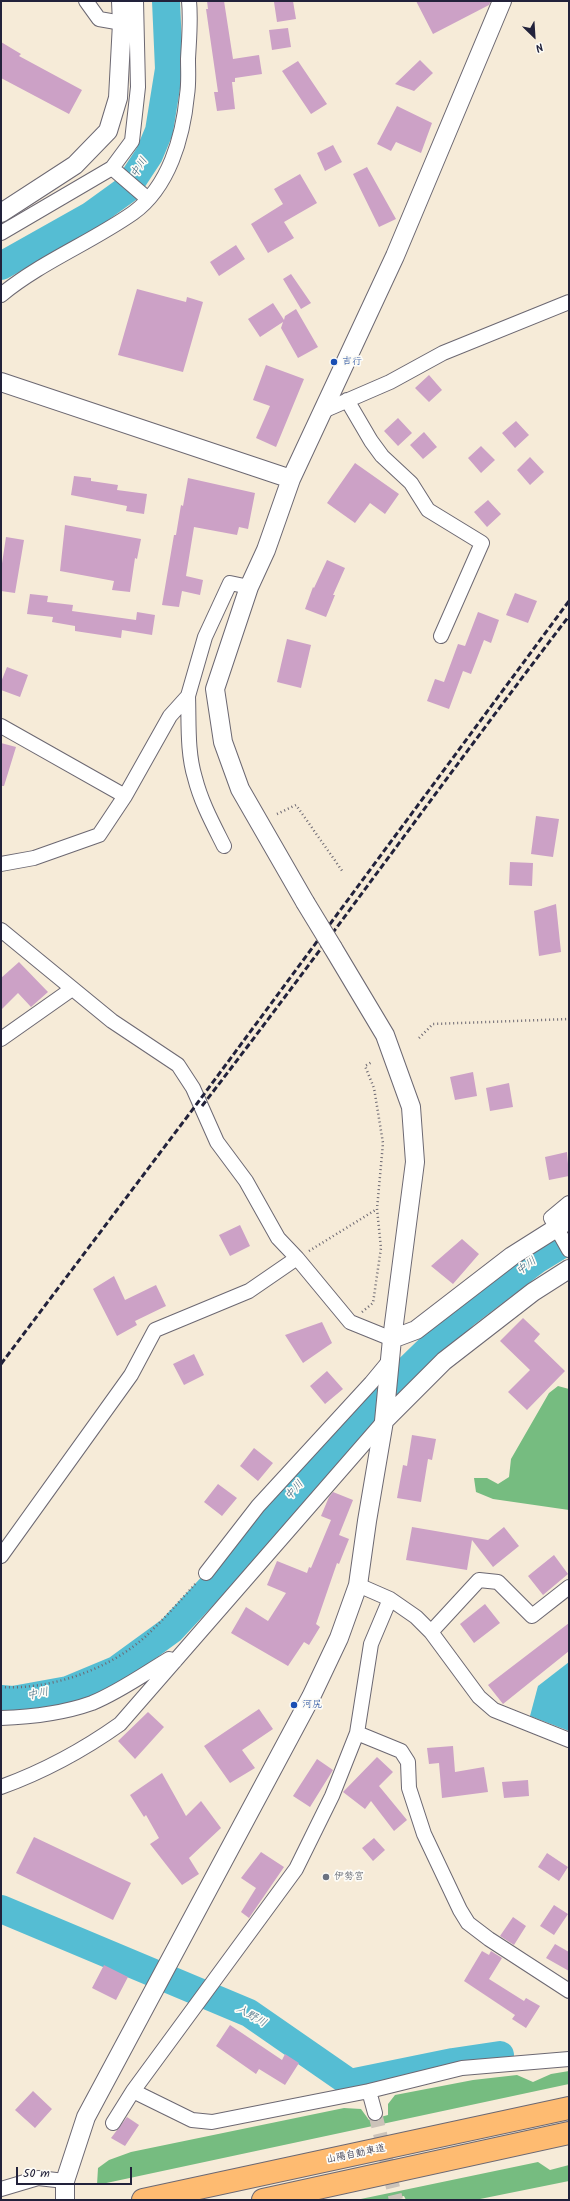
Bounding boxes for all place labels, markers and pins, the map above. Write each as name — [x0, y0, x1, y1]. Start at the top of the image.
place label: 吉行 — [342, 356, 362, 368]
marker: 吉行 — [329, 357, 339, 367]
place label: 河尻 — [302, 1699, 322, 1711]
marker: 河尻 — [289, 1700, 299, 1710]
place label: 伊勢宮 — [334, 1871, 364, 1883]
marker: 伊勢宮 — [321, 1872, 331, 1882]

